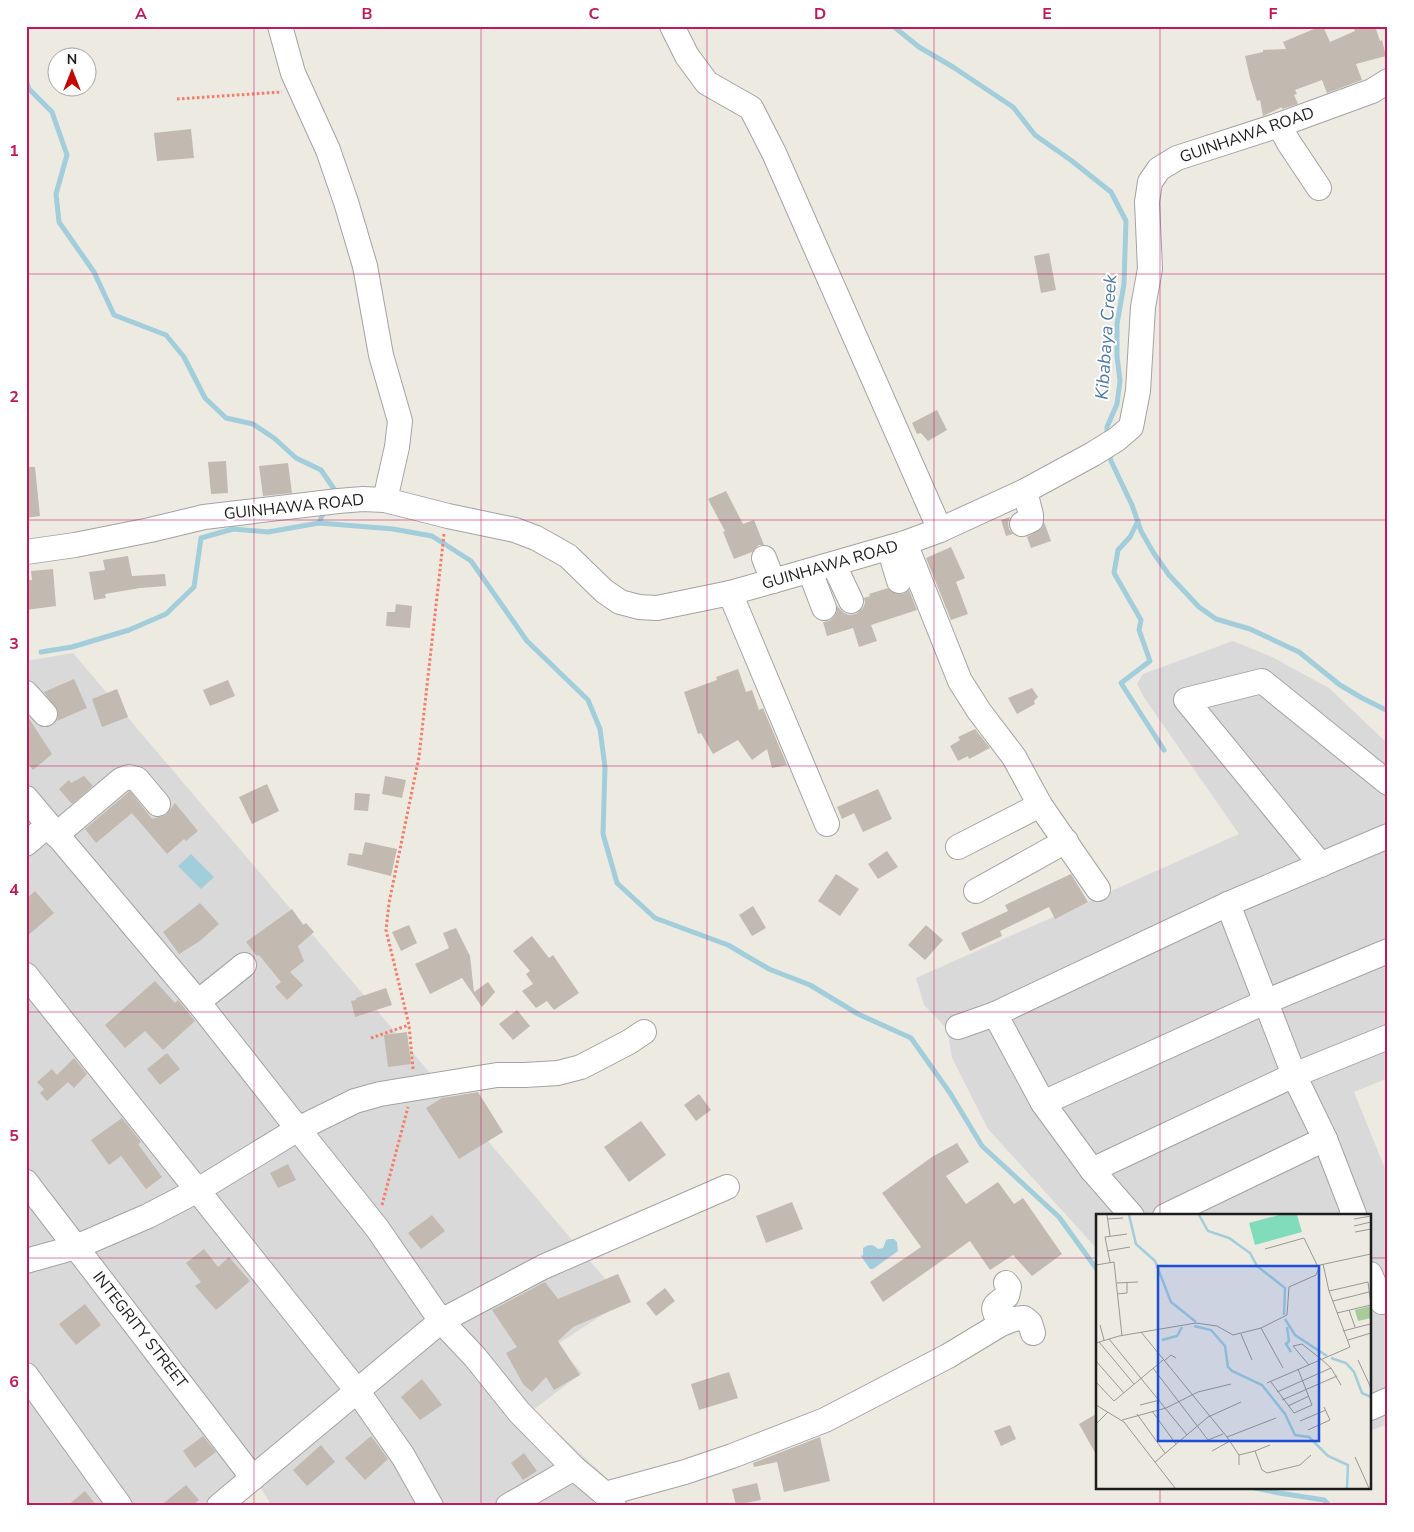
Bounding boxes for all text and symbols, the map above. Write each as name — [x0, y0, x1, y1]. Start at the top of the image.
text: A — [135, 3, 147, 25]
text: B — [361, 3, 373, 25]
text: C — [589, 3, 600, 25]
text: D — [814, 3, 826, 25]
text: E — [1042, 3, 1052, 25]
text: F — [1269, 3, 1278, 25]
north arrow — [48, 48, 98, 98]
text: N — [67, 50, 77, 69]
street label: GUINHAWA ROAD — [1177, 102, 1317, 168]
text: 1 — [9, 140, 19, 162]
water label: Kibabaya Creek — [1090, 273, 1122, 400]
text: 2 — [9, 386, 19, 408]
street label: GUINHAWA ROAD — [223, 489, 365, 525]
street label: GUINHAWA ROAD — [759, 535, 901, 595]
text: 3 — [9, 633, 19, 655]
text: 4 — [9, 879, 19, 901]
text: 5 — [9, 1125, 19, 1147]
inset map — [1096, 1214, 1372, 1490]
street label: INTEGRITY STREET — [87, 1267, 193, 1393]
text: 6 — [9, 1371, 19, 1393]

